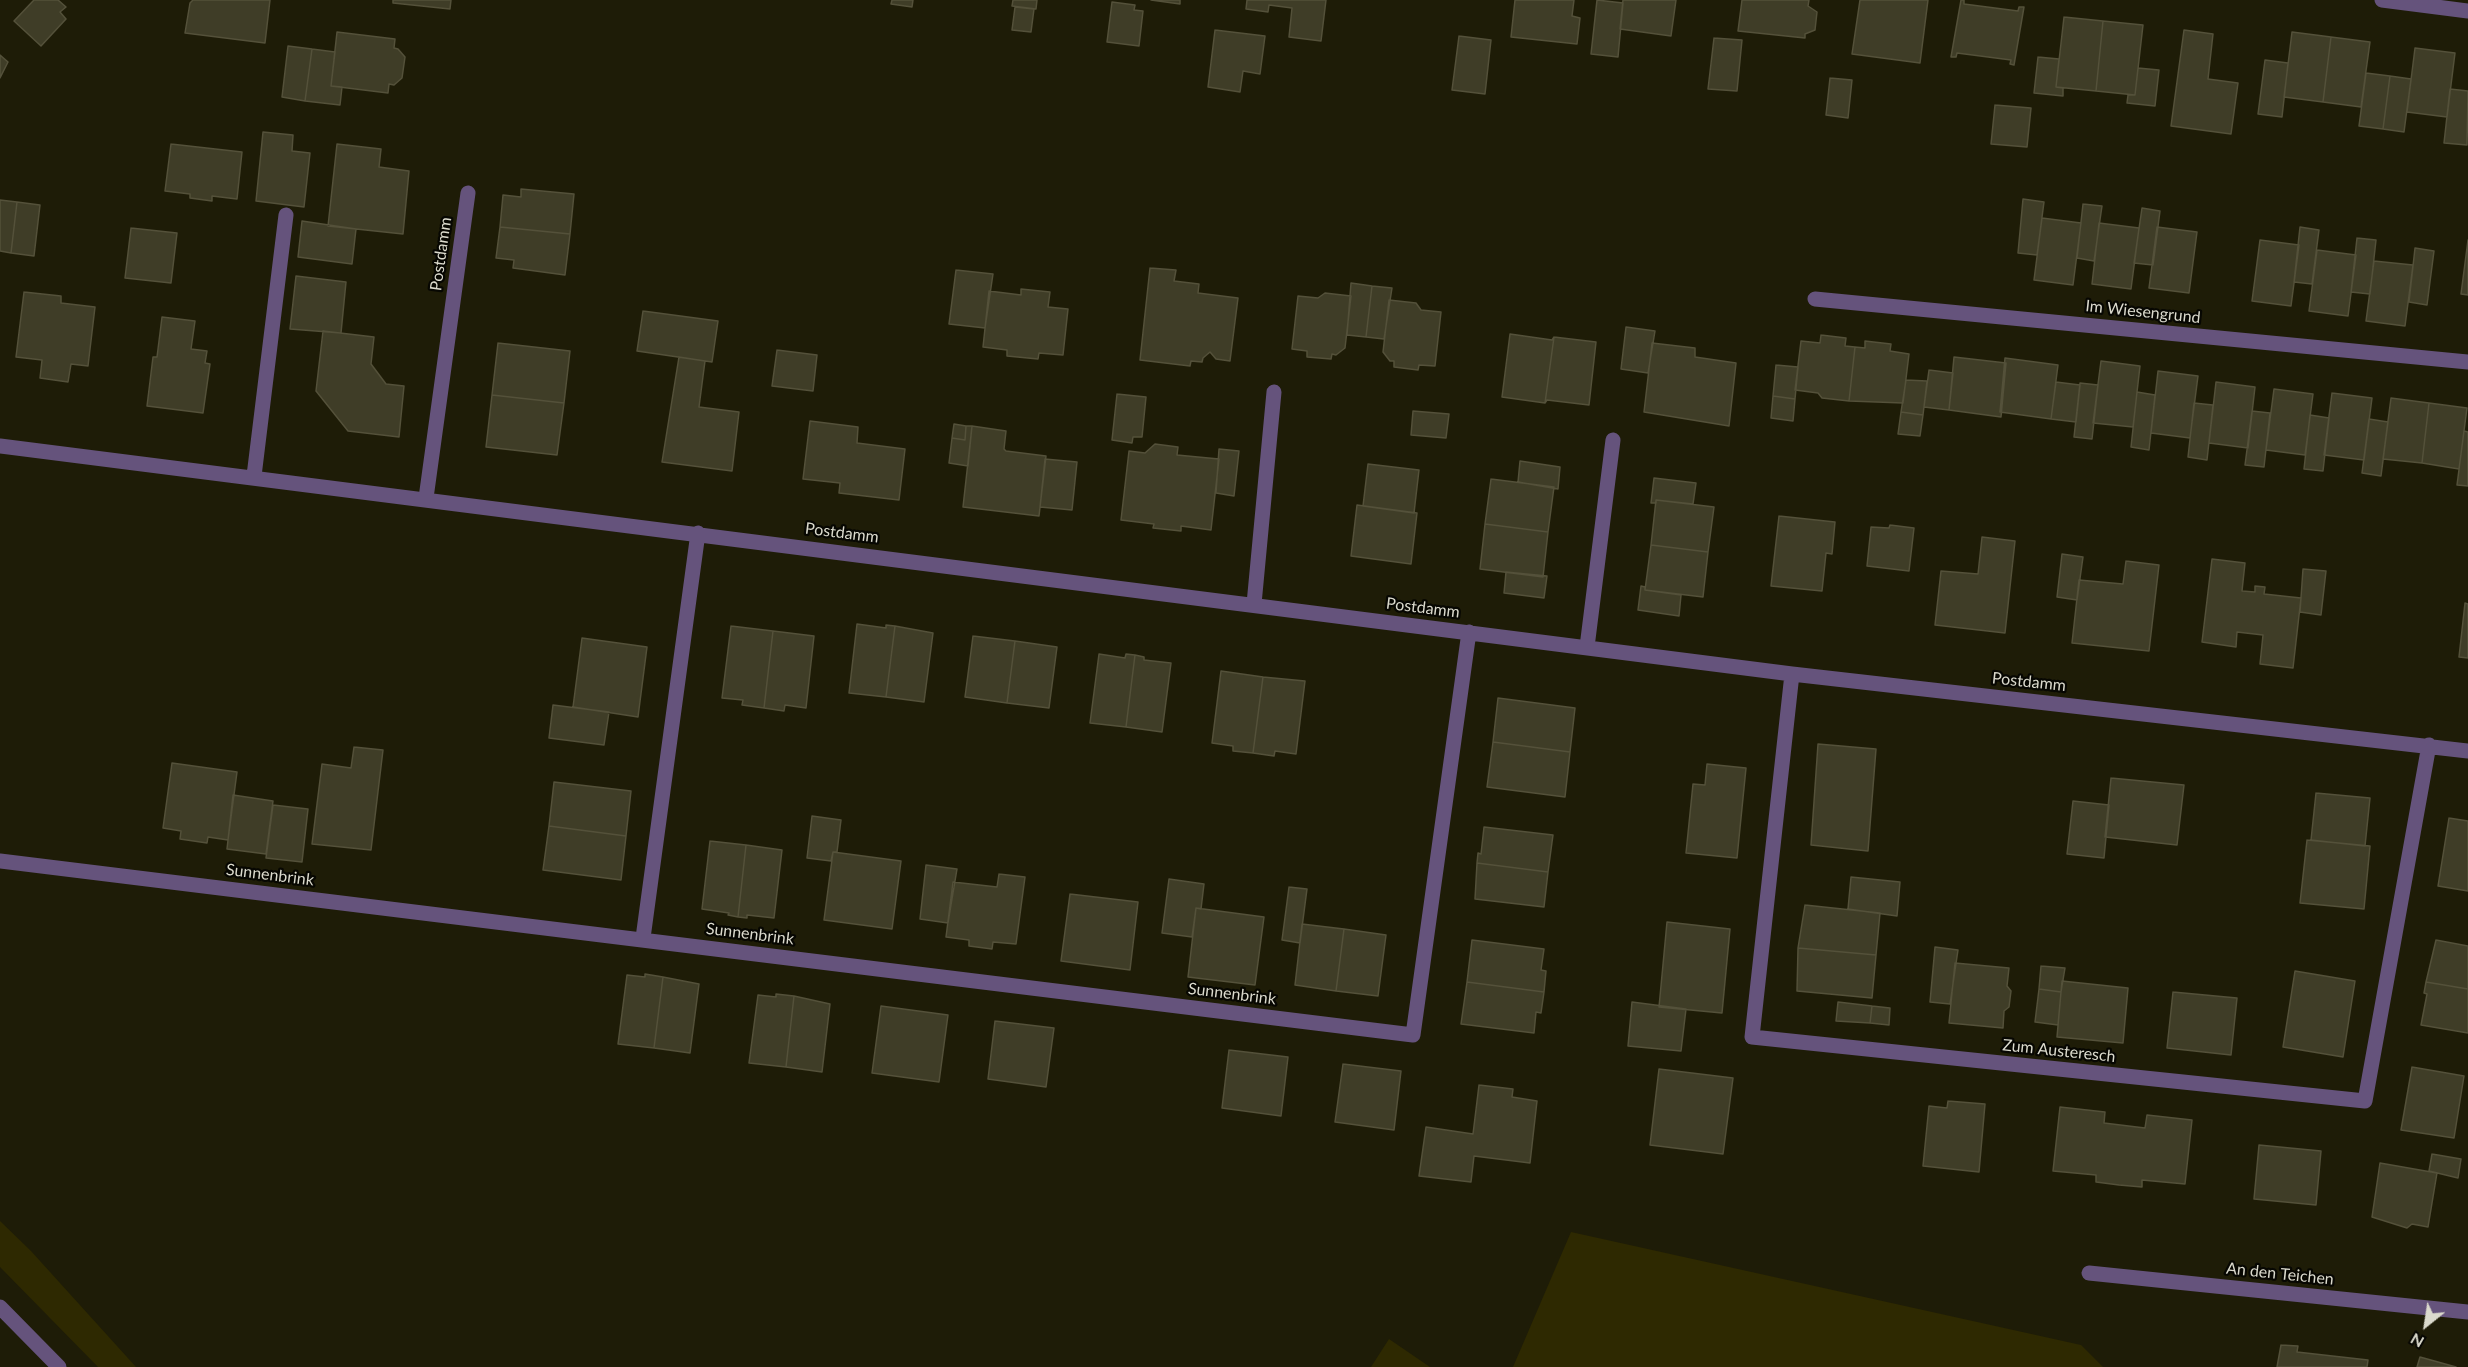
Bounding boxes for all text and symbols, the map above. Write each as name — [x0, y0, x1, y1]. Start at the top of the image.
street label: Postdamm — [426, 216, 456, 292]
street label: Im Wiesengrund — [2084, 296, 2202, 328]
street label: Postdamm — [804, 519, 880, 547]
street label: Postdamm — [1385, 594, 1461, 622]
street label: Postdamm — [1991, 669, 2067, 695]
street label: Sunnenbrink — [225, 860, 315, 890]
street label: Sunnenbrink — [705, 919, 795, 949]
street label: Sunnenbrink — [1187, 979, 1277, 1009]
street label: Zum Austeresch — [2002, 1036, 2116, 1066]
street label: An den Teichen — [2225, 1259, 2335, 1289]
north arrow — [2396, 1295, 2456, 1355]
text: N — [2407, 1330, 2427, 1352]

